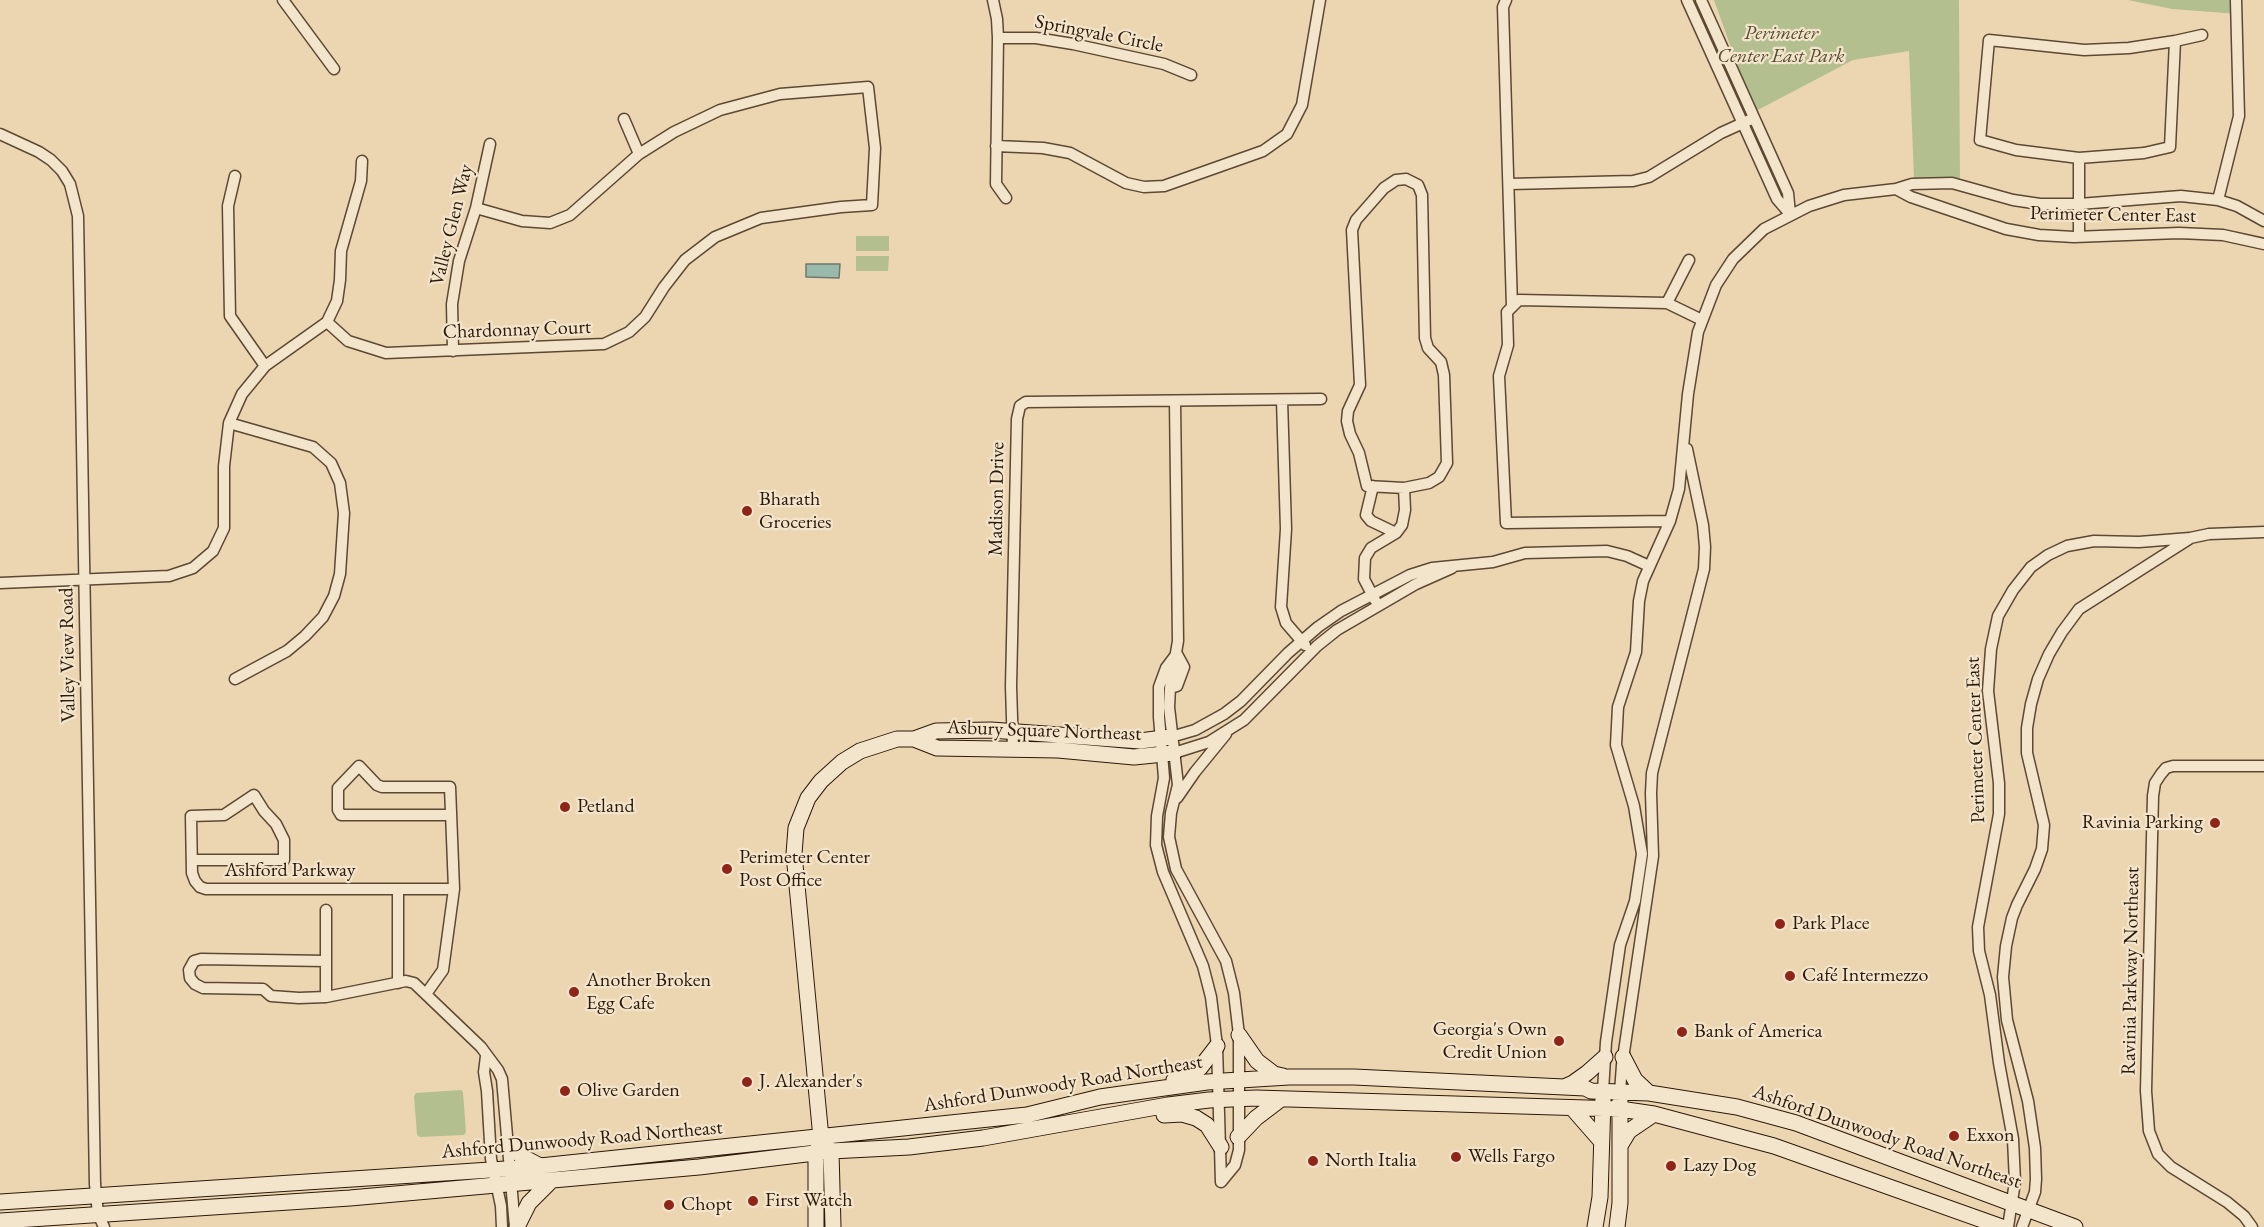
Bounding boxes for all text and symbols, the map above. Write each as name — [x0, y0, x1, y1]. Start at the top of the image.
street label: Springvale Circle — [1033, 10, 1165, 58]
park label: Perimeter Center East Park — [1717, 22, 1845, 69]
street label: Valley Glen Way — [425, 162, 479, 288]
street label: Perimeter Center East — [2030, 202, 2196, 228]
street label: Chardonnay Court — [442, 315, 592, 345]
street label: Madison Drive — [984, 442, 1010, 556]
place label: Bharath Groceries — [759, 488, 832, 535]
marker: Bharath Groceries — [740, 504, 754, 518]
street label: Valley View Road — [55, 587, 81, 723]
street label: Perimeter Center East — [1961, 656, 1991, 824]
street label: Asbury Square Northeast — [946, 716, 1142, 746]
place label: Petland — [577, 795, 635, 819]
marker: Petland — [558, 800, 572, 814]
place label: Ravinia Parking — [2082, 811, 2203, 835]
marker: Ravinia Parking — [2208, 816, 2222, 830]
place label: Perimeter Center Post Office — [739, 846, 870, 893]
street label: Ashford Parkway — [224, 859, 356, 883]
marker: Perimeter Center Post Office — [720, 862, 734, 876]
street label: Ravinia Parkway Northeast — [2117, 867, 2145, 1075]
place label: Park Place — [1792, 912, 1869, 936]
marker: Park Place — [1773, 917, 1787, 931]
place label: Café Intermezzo — [1802, 964, 1928, 988]
place label: Another Broken Egg Cafe — [586, 969, 711, 1016]
marker: Café Intermezzo — [1783, 969, 1797, 983]
marker: Another Broken Egg Cafe — [567, 985, 581, 999]
place label: Georgia's Own Credit Union — [1433, 1018, 1547, 1065]
place label: Bank of America — [1694, 1020, 1823, 1044]
marker: Bank of America — [1675, 1025, 1689, 1039]
marker: Georgia's Own Credit Union — [1552, 1034, 1566, 1048]
street label: Ashford Dunwoody Road Northeast — [922, 1050, 1204, 1118]
place label: J. Alexander's — [759, 1070, 862, 1094]
marker: J. Alexander's — [740, 1075, 754, 1089]
place label: Olive Garden — [577, 1079, 680, 1103]
street label: Ashford Dunwoody Road Northeast — [1750, 1080, 2024, 1194]
marker: Olive Garden — [558, 1084, 572, 1098]
street label: Ashford Dunwoody Road Northeast — [440, 1116, 724, 1164]
place label: Exxon — [1966, 1124, 2014, 1148]
marker: Exxon — [1947, 1129, 1961, 1143]
place label: Wells Fargo — [1468, 1145, 1555, 1169]
place label: North Italia — [1325, 1149, 1417, 1173]
marker: Wells Fargo — [1449, 1150, 1463, 1164]
marker: North Italia — [1306, 1154, 1320, 1168]
place label: Lazy Dog — [1683, 1154, 1756, 1178]
marker: Lazy Dog — [1664, 1159, 1678, 1173]
place label: First Watch — [765, 1189, 853, 1213]
place label: Chopt — [681, 1193, 732, 1217]
marker: First Watch — [746, 1194, 760, 1208]
marker: Chopt — [662, 1198, 676, 1212]

